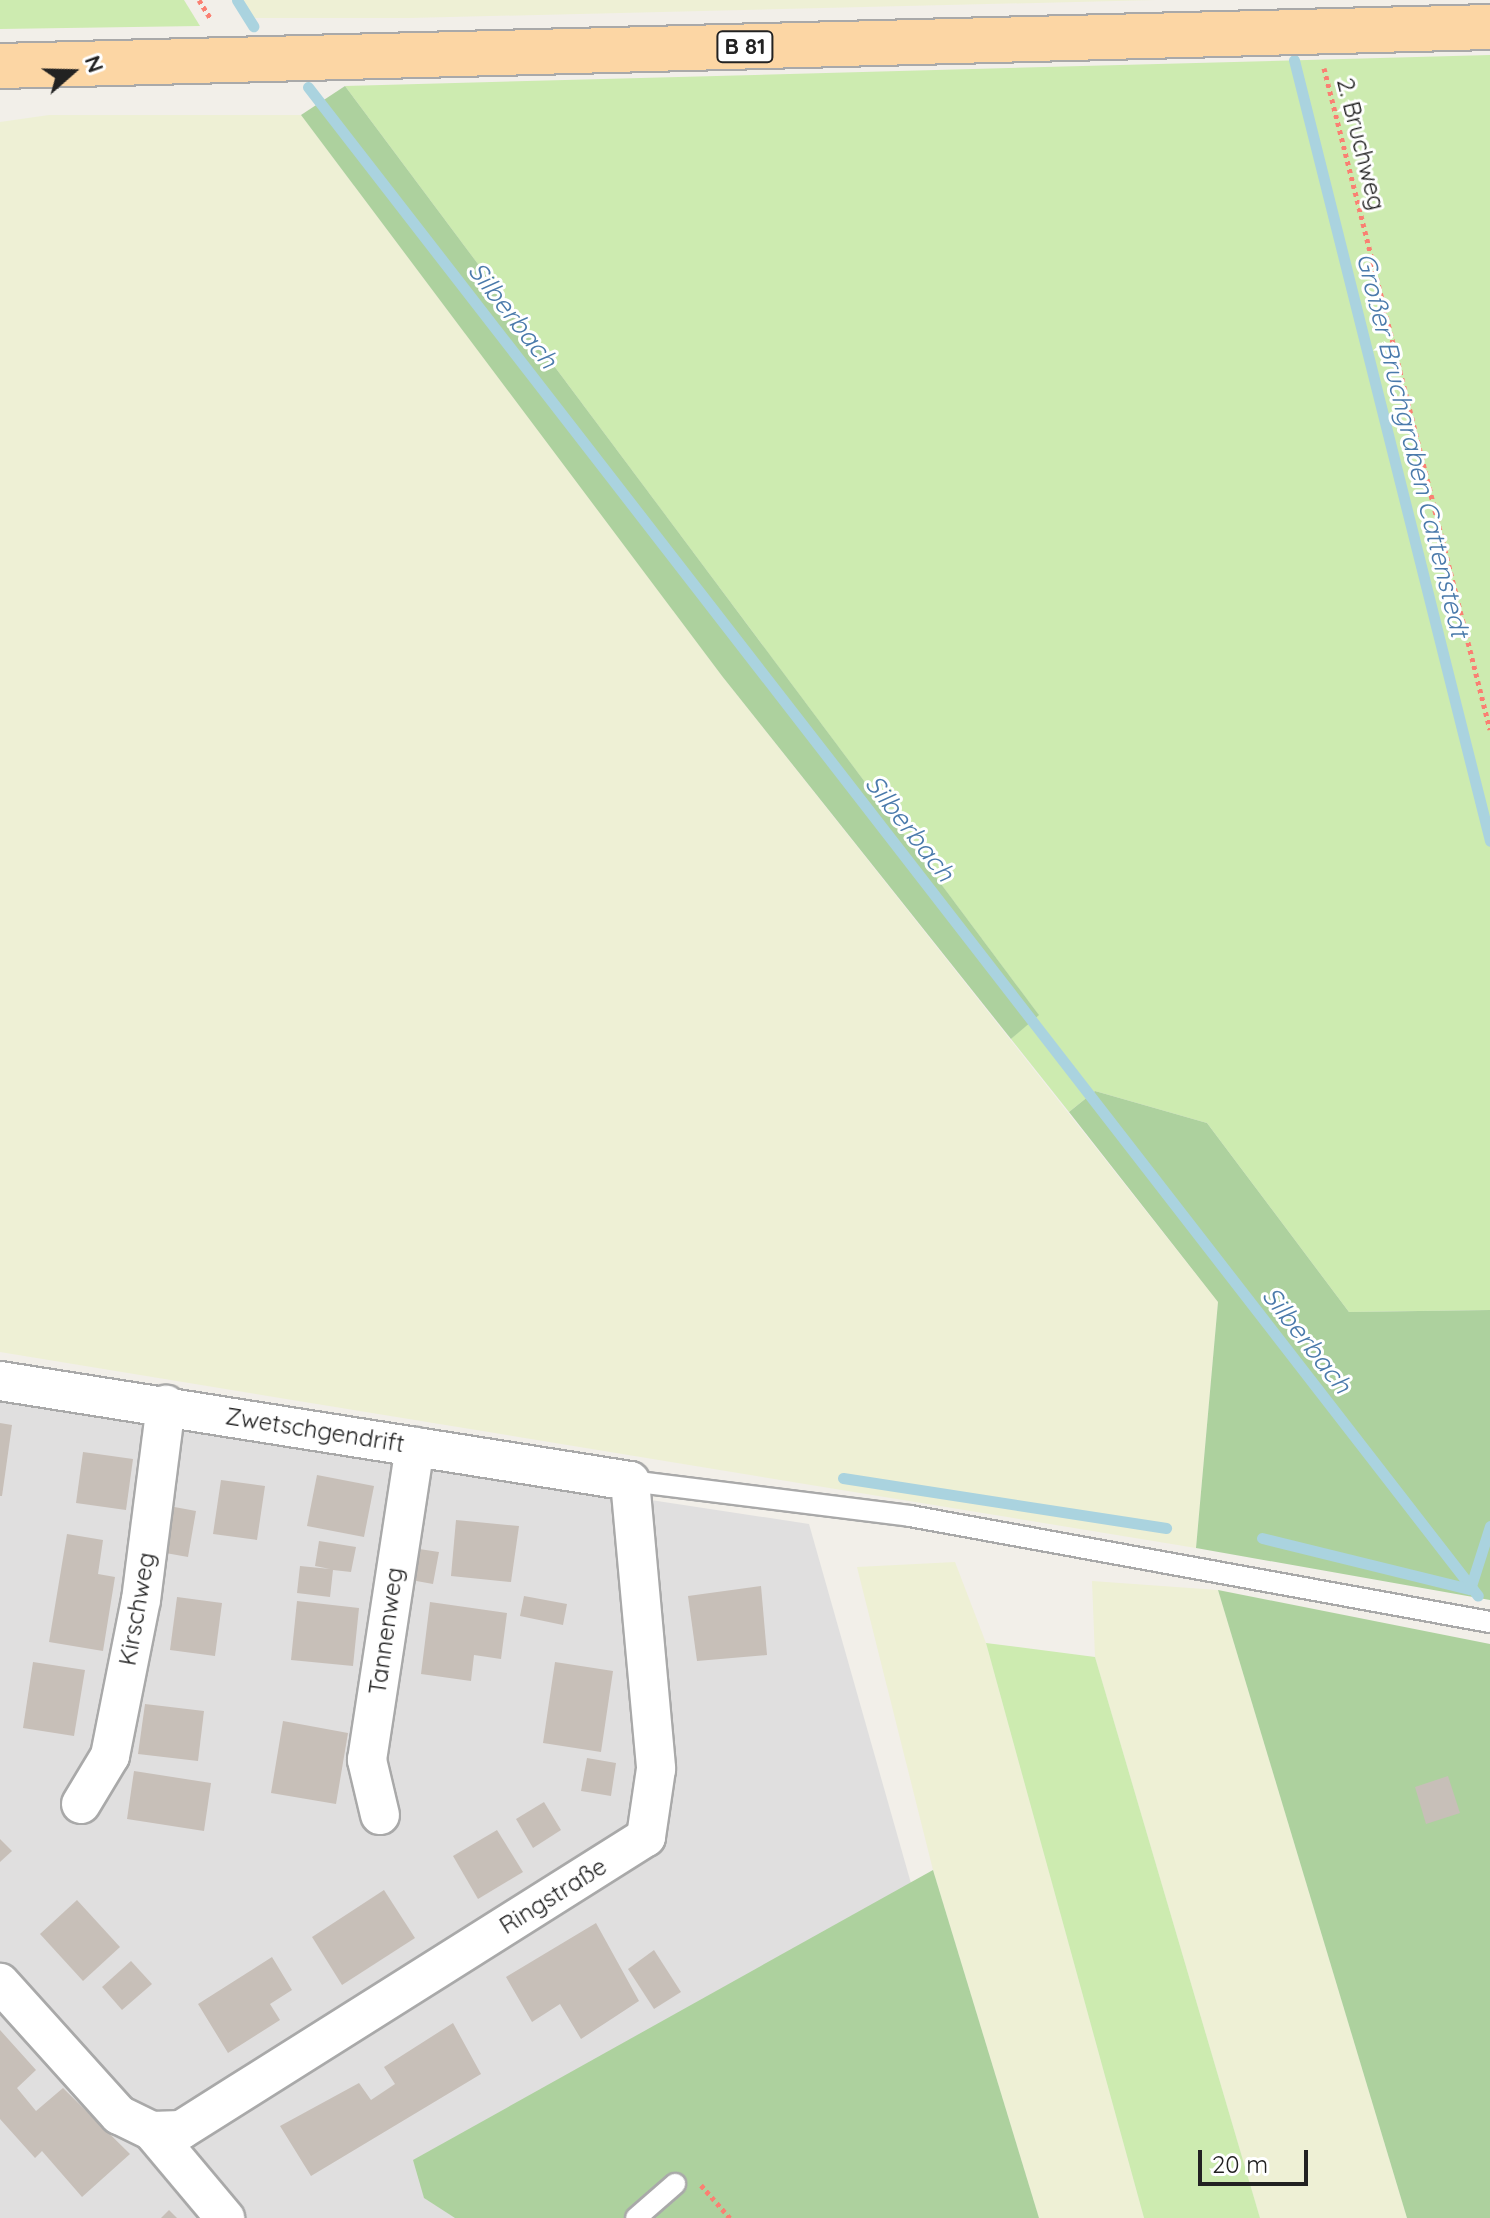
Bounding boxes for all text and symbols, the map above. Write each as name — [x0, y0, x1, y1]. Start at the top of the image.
road number: B 81 — [715, 29, 775, 65]
north arrow — [32, 32, 112, 112]
text: N — [79, 51, 110, 76]
street label: 2. Bruchweg — [1331, 75, 1391, 213]
water label: Großer Bruchgraben Cattenstedt — [1350, 250, 1476, 640]
water label: Silberbach — [462, 256, 564, 374]
water label: Silberbach — [859, 769, 961, 887]
water label: Silberbach — [1256, 1281, 1358, 1399]
street label: Zwetschgendrift — [224, 1402, 406, 1458]
street label: Kirschweg — [113, 1550, 161, 1668]
street label: Tannenweg — [363, 1565, 409, 1697]
street label: Ringstraße — [494, 1852, 612, 1940]
scale bar — [1202, 2134, 1312, 2184]
text: 20 m — [1212, 2149, 1268, 2179]

